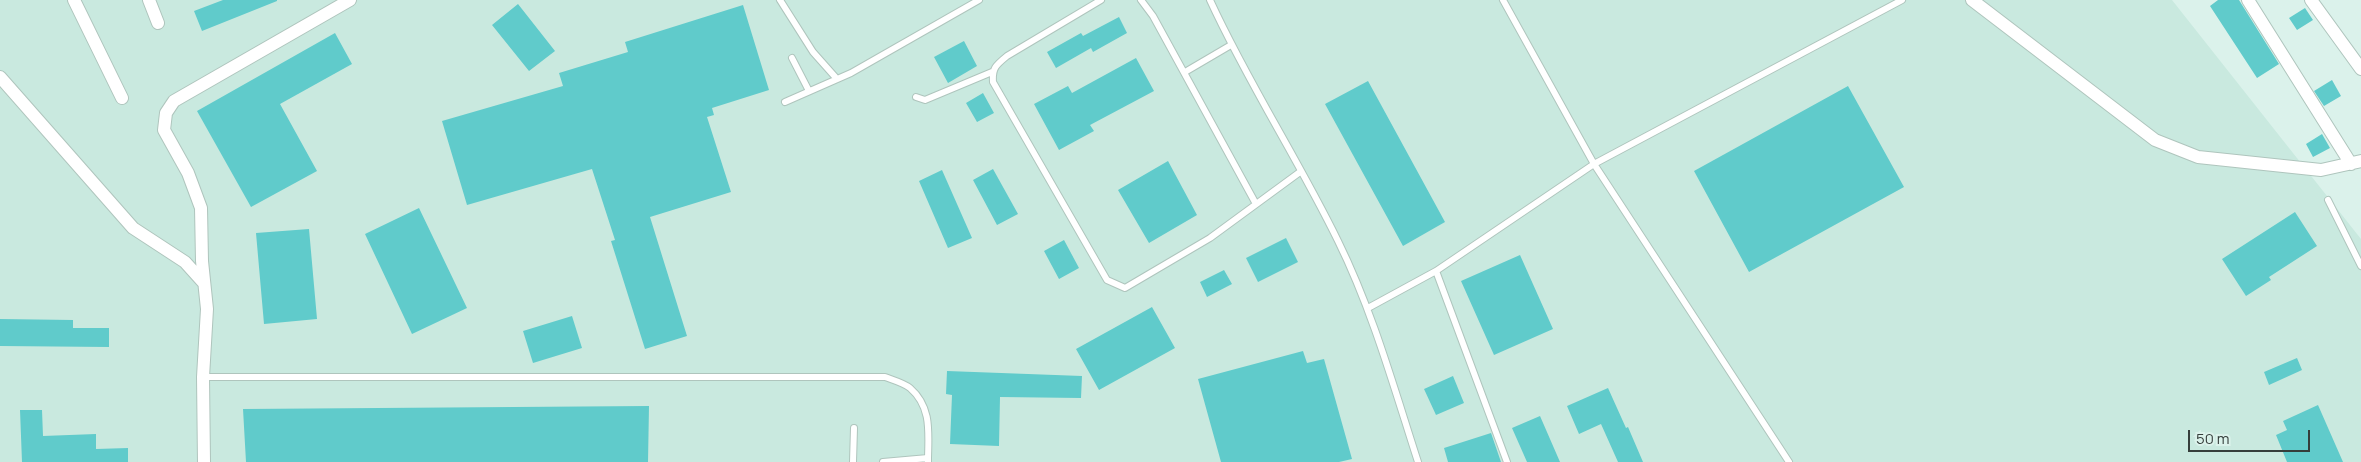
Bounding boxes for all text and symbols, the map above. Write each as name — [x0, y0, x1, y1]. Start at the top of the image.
scale bar — [2191, 420, 2314, 452]
text: 50 m — [2196, 428, 2230, 449]

